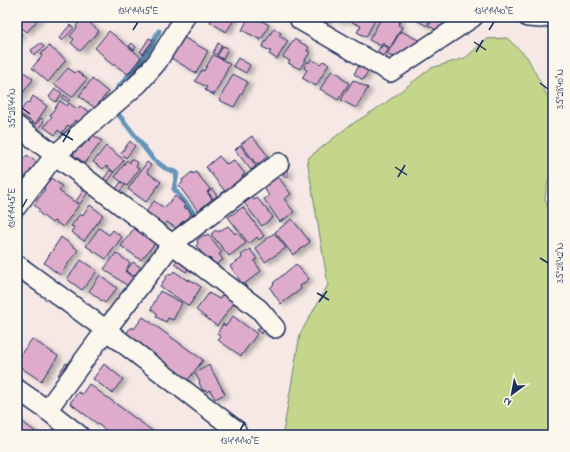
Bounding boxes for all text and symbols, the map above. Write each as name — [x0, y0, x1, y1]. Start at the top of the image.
text: 134°14'45"E — [118, 4, 158, 19]
text: 134°14'40"E — [474, 4, 514, 19]
text: 35°28'40"N — [553, 69, 568, 109]
text: 35°28'44"N — [5, 88, 20, 128]
text: 134°14'45"E — [5, 188, 20, 228]
text: 35°28'42"N — [553, 243, 568, 283]
north arrow — [492, 374, 532, 414]
text: N — [500, 393, 515, 410]
text: 134°14'40"E — [220, 434, 260, 449]

